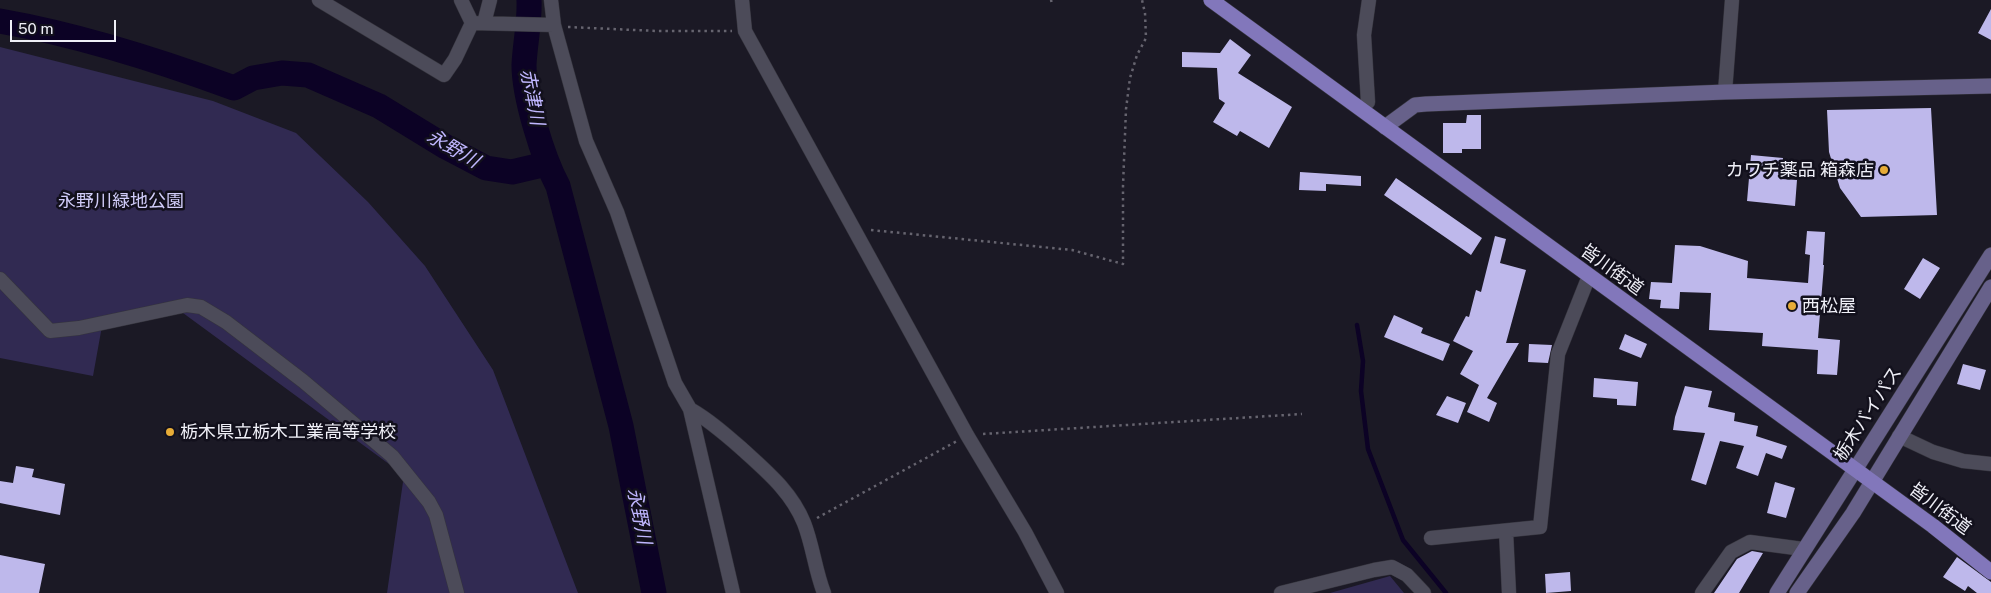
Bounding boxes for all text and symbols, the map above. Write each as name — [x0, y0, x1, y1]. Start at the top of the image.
scale bar — [12, 10, 119, 42]
text: 50 m — [18, 20, 53, 37]
water label: 赤津川 — [515, 67, 549, 127]
water label: 永野川 — [423, 125, 483, 173]
place label: カワチ薬品 箱森店 — [1726, 159, 1874, 181]
marker: カワチ薬品 箱森店 — [1878, 164, 1890, 176]
park label: 永野川緑地公園 — [58, 190, 184, 212]
street label: 皆川街道 — [1577, 240, 1647, 300]
place label: 西松屋 — [1802, 295, 1856, 317]
marker: 西松屋 — [1786, 300, 1798, 312]
street label: 栃木バイパス — [1830, 363, 1906, 465]
place label: 栃木県立栃木工業高等学校 — [180, 421, 396, 443]
marker: 栃木県立栃木工業高等学校 — [164, 426, 176, 438]
street label: 皆川街道 — [1905, 479, 1975, 539]
water label: 永野川 — [622, 486, 656, 546]

